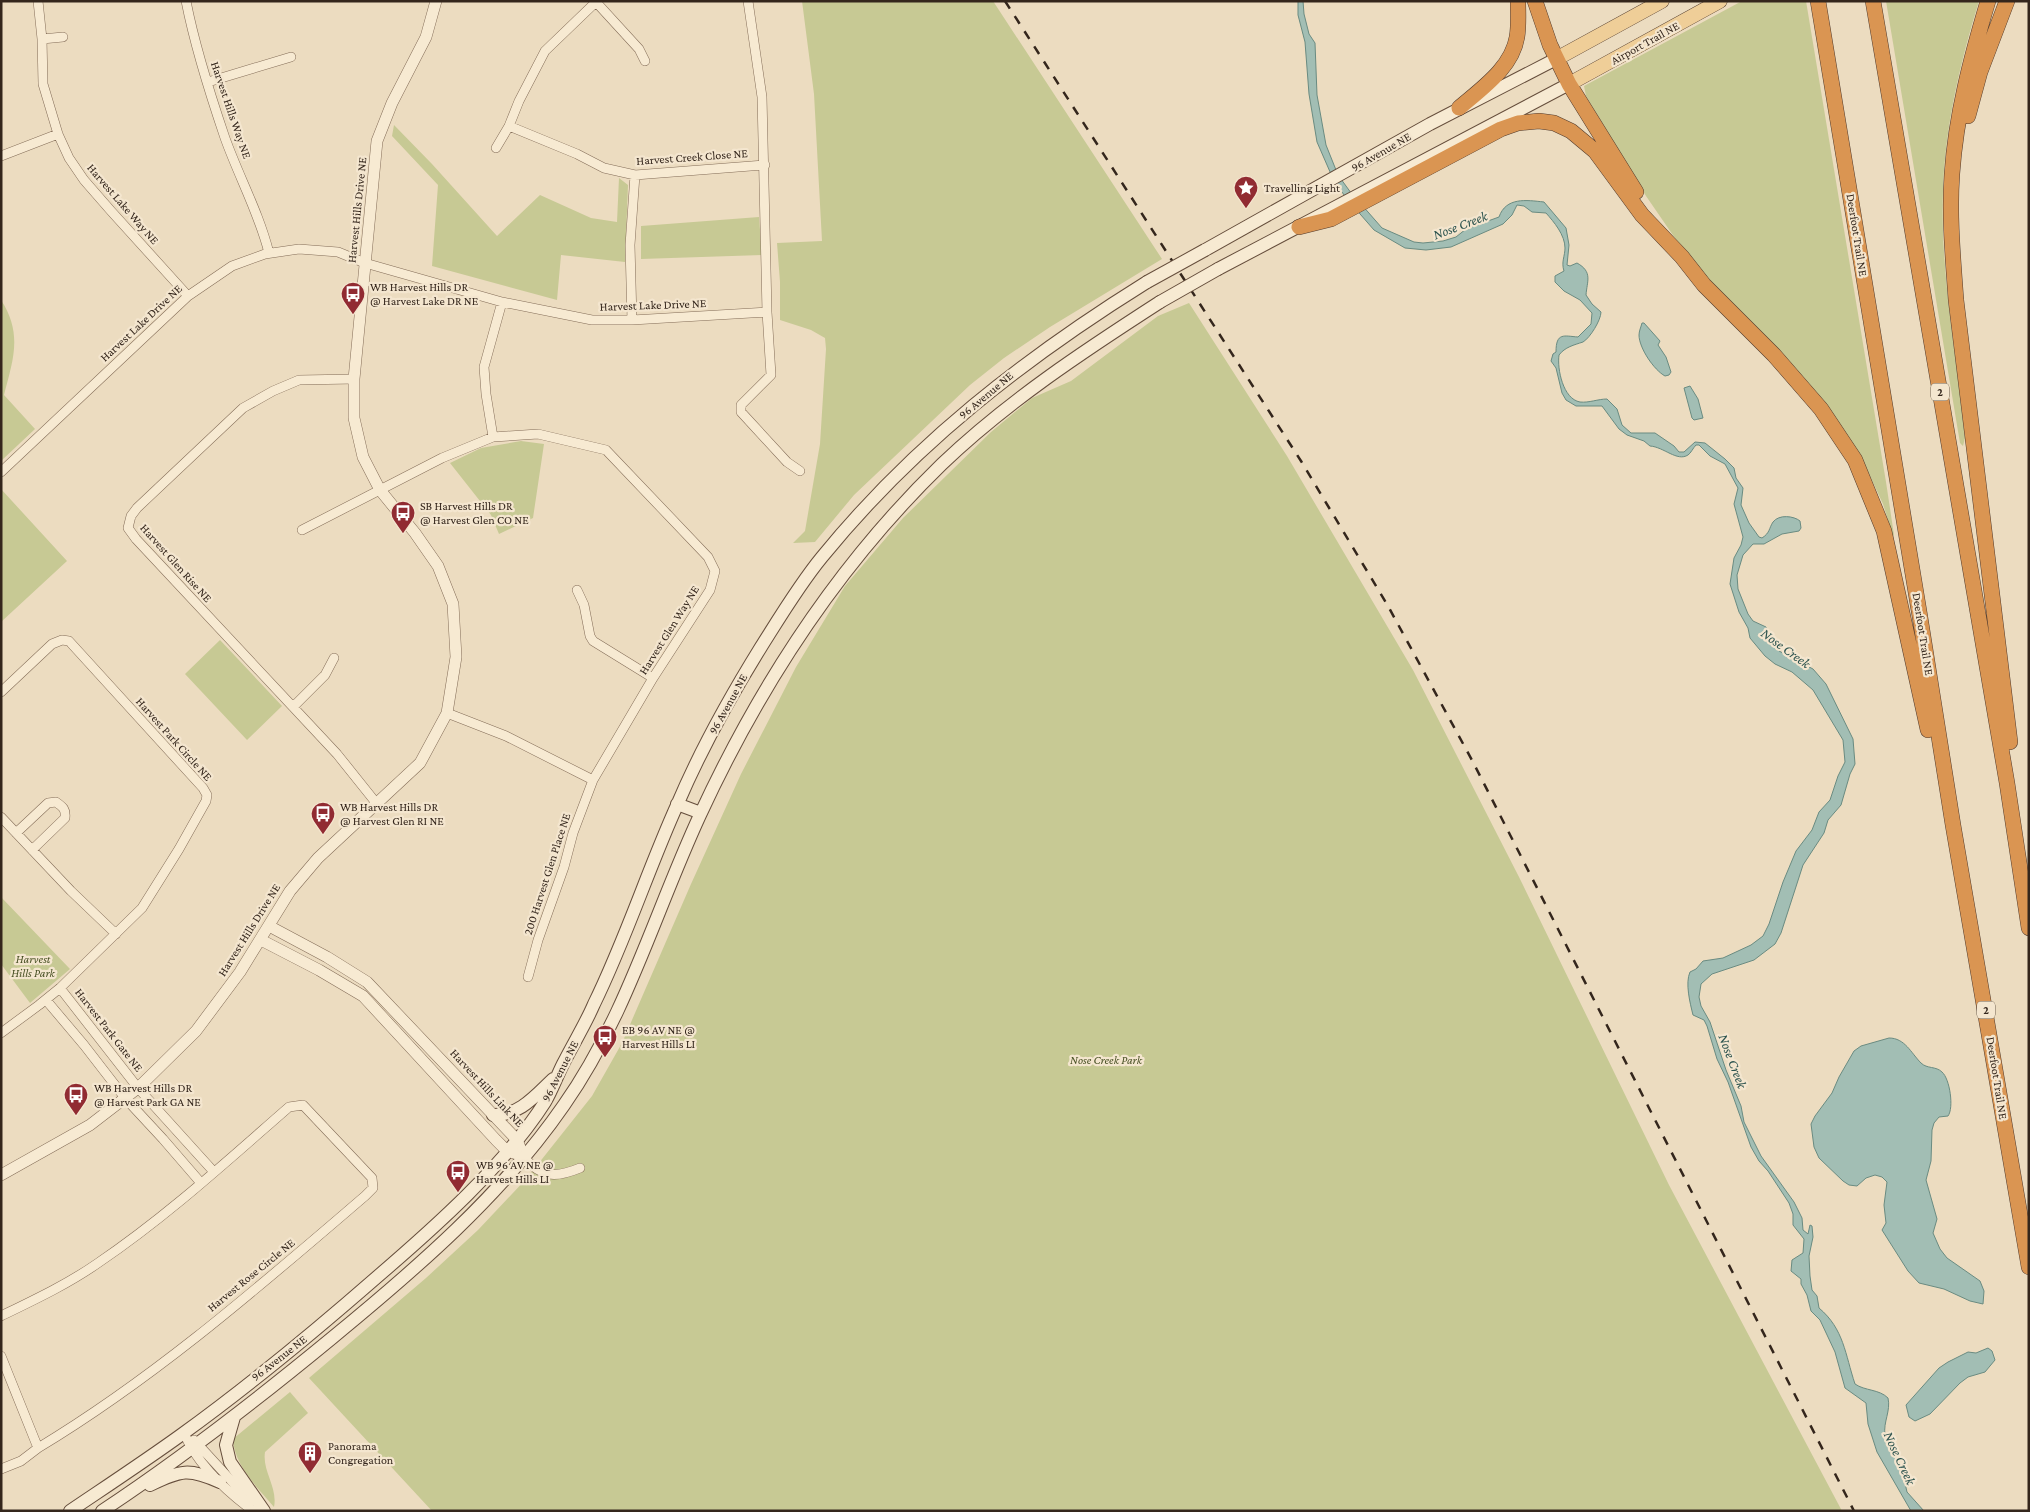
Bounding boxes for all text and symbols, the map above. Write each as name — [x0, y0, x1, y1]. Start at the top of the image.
street label: Airport Trail NE — [1608, 18, 1682, 68]
street label: Harvest Hills Way NE — [208, 60, 254, 161]
street label: 96 Avenue NE — [1349, 129, 1414, 175]
street label: Harvest Creek Close NE — [636, 146, 749, 168]
street label: Harvest Hills Drive NE — [344, 156, 370, 264]
street label: Harvest Lake Way NE — [84, 161, 162, 248]
place icon: Travelling Light — [1233, 175, 1259, 209]
place label: Travelling Light — [1264, 181, 1341, 195]
street label: Deerfoot Trail NE — [1844, 193, 1871, 278]
water label: Nose Creek — [1431, 207, 1490, 243]
place label: WB Harvest Hills DR @ Harvest Lake DR NE — [370, 280, 479, 308]
street label: Harvest Lake Drive NE — [97, 281, 185, 365]
bus stop icon: WB Harvest Hills DR @ Harvest Lake DR NE — [340, 281, 366, 315]
street label: Harvest Lake Drive NE — [599, 296, 707, 314]
street label: 96 Avenue NE — [956, 368, 1016, 422]
road number: 2 — [1931, 384, 1949, 401]
place label: SB Harvest Hills DR @ Harvest Glen CO NE — [420, 499, 529, 527]
bus stop icon: SB Harvest Hills DR @ Harvest Glen CO NE — [390, 500, 416, 534]
street label: Harvest Glen Rise NE — [137, 521, 215, 605]
street label: Harvest Glen Way NE — [636, 583, 702, 677]
street label: Deerfoot Trail NE — [1910, 592, 1937, 677]
water label: Nose Creek — [1758, 625, 1814, 672]
street label: 96 Avenue NE — [706, 671, 750, 736]
street label: Harvest Park Circle NE — [133, 694, 215, 784]
place label: WB Harvest Hills DR @ Harvest Glen RI NE — [340, 800, 444, 828]
bus stop icon: WB Harvest Hills DR @ Harvest Glen RI NE — [310, 801, 336, 835]
street label: 200 Harvest Glen Place NE — [521, 811, 573, 937]
street label: Harvest Hills Drive NE — [215, 881, 283, 979]
park label: Harvest Hills Park — [11, 952, 56, 980]
street label: Harvest Park Gate NE — [72, 986, 146, 1075]
road number: 2 — [1977, 1002, 1995, 1018]
place label: EB 96 AV NE @ Harvest Hills LI — [622, 1023, 696, 1051]
bus stop icon: EB 96 AV NE @ Harvest Hills LI — [592, 1024, 618, 1058]
water label: Nose Creek — [1715, 1032, 1751, 1091]
street label: Deerfoot Trail NE — [1984, 1036, 2011, 1121]
street label: 96 Avenue NE — [539, 1038, 582, 1104]
street label: Harvest Hills Link NE — [447, 1046, 527, 1130]
park label: Nose Creek Park — [1070, 1053, 1143, 1067]
place label: WB Harvest Hills DR @ Harvest Park GA NE — [94, 1081, 201, 1109]
bus stop icon: WB Harvest Hills DR @ Harvest Park GA NE — [63, 1082, 89, 1116]
place label: WB 96 AV NE @ Harvest Hills LI — [476, 1158, 554, 1186]
bus stop icon: WB 96 AV NE @ Harvest Hills LI — [445, 1159, 471, 1193]
street label: Harvest Rose Circle NE — [205, 1235, 298, 1315]
street label: 96 Avenue NE — [249, 1332, 310, 1384]
water label: Nose Creek — [1881, 1429, 1920, 1488]
place label: Panorama Congregation — [328, 1439, 394, 1467]
building icon: Panorama Congregation — [297, 1440, 323, 1474]

